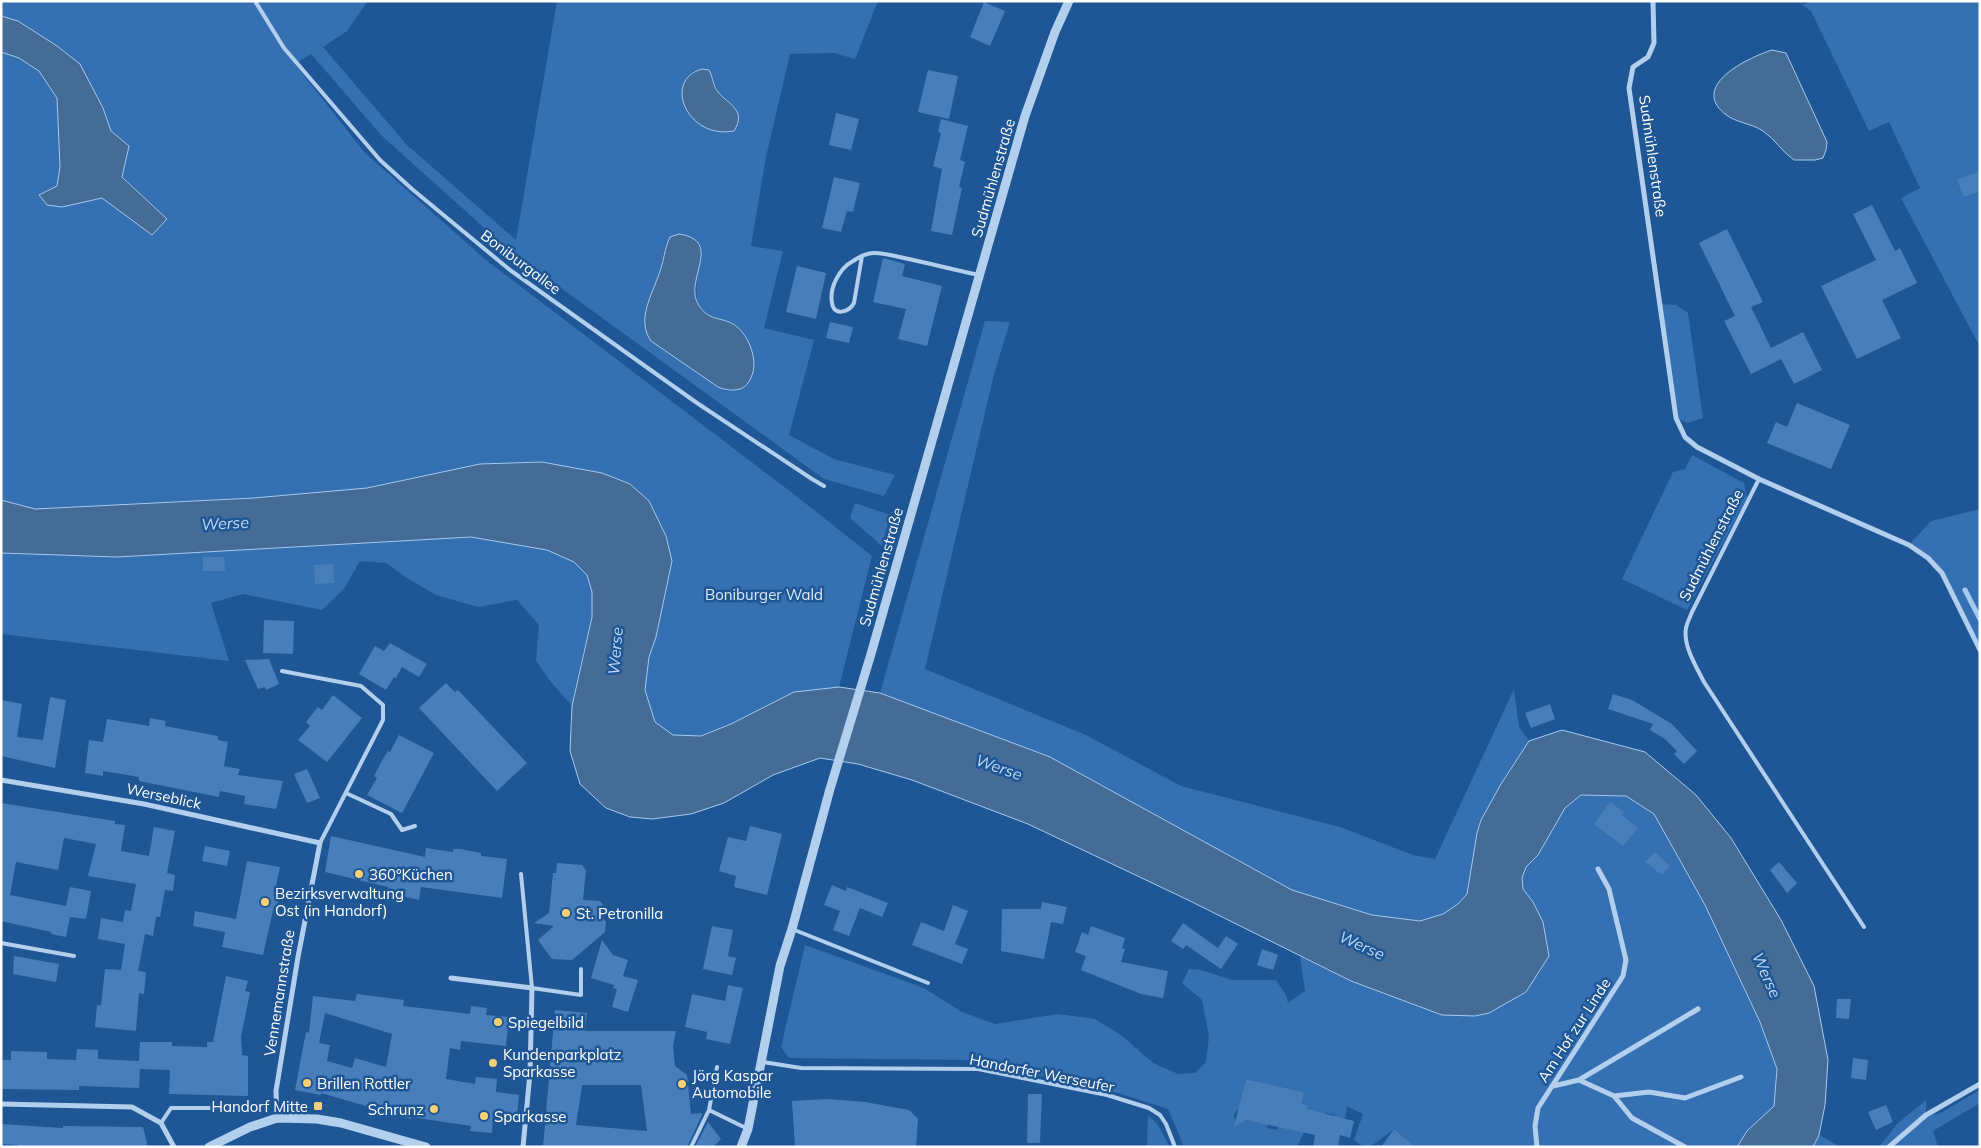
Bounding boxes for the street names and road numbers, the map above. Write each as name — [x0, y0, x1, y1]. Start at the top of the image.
street label: Sudmühlenstraße — [1635, 94, 1671, 218]
street label: Sudmühlenstraße — [967, 116, 1019, 240]
street label: Boniburgallee — [477, 226, 565, 298]
street label: Sudmühlenstraße — [1675, 486, 1747, 604]
street label: Sudmühlenstraße — [855, 505, 907, 629]
street label: Werseblick — [125, 779, 204, 813]
street label: Vennemannstraße — [260, 928, 298, 1058]
street label: Am Hof zur Linde — [1533, 974, 1615, 1086]
street label: Handorfer Werseufer — [968, 1050, 1117, 1096]

